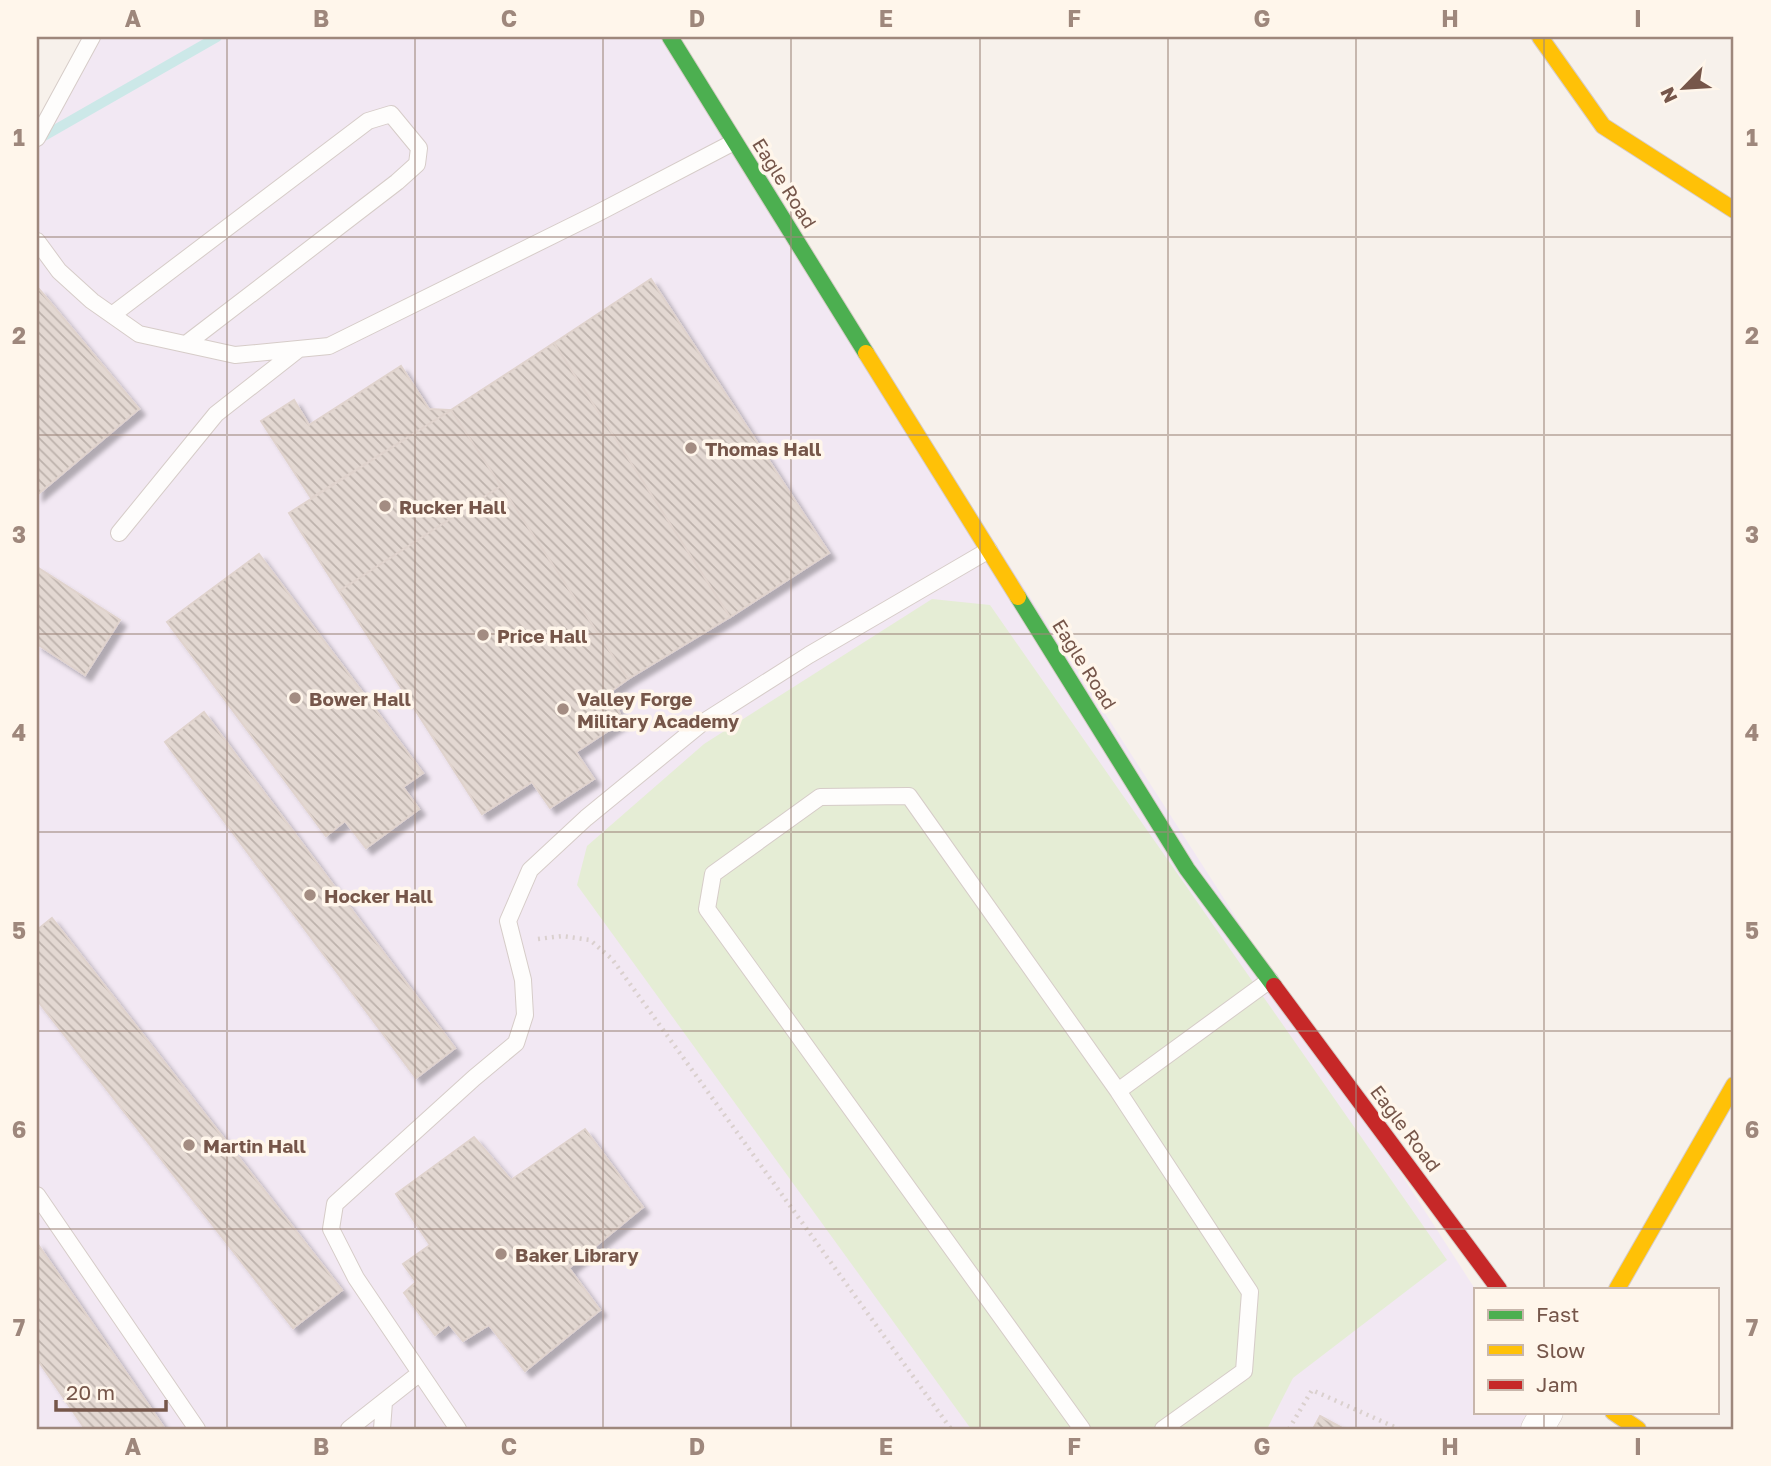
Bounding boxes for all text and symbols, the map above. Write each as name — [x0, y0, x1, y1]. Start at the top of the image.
text: A — [125, 4, 142, 32]
text: B — [313, 4, 329, 32]
text: C — [501, 4, 517, 32]
text: D — [689, 4, 705, 32]
text: E — [879, 4, 893, 32]
text: F — [1067, 4, 1081, 32]
text: G — [1254, 4, 1270, 32]
text: H — [1441, 4, 1459, 32]
text: I — [1634, 4, 1642, 32]
north arrow — [1648, 52, 1718, 122]
text: N — [1655, 84, 1682, 107]
text: 1 — [13, 123, 25, 151]
text: 1 — [1746, 123, 1758, 151]
street label: Eagle Road — [748, 134, 822, 232]
text: 2 — [12, 321, 26, 349]
text: 2 — [1745, 321, 1759, 349]
place label: Thomas Hall — [705, 437, 821, 460]
marker: Thomas Hall — [683, 440, 699, 456]
place label: Rucker Hall — [399, 495, 506, 518]
marker: Rucker Hall — [377, 498, 393, 514]
text: 3 — [12, 520, 26, 548]
text: 3 — [1745, 520, 1759, 548]
street label: Eagle Road — [1048, 615, 1122, 713]
place label: Price Hall — [497, 624, 587, 647]
marker: Price Hall — [475, 627, 491, 643]
place label: Bower Hall — [309, 687, 411, 710]
place label: Valley Forge Military Academy — [577, 687, 740, 732]
marker: Bower Hall — [287, 690, 303, 706]
marker: Valley Forge Military Academy — [555, 701, 571, 717]
text: 4 — [12, 718, 26, 746]
text: 4 — [1745, 718, 1759, 746]
place label: Hocker Hall — [324, 884, 433, 907]
marker: Hocker Hall — [302, 887, 318, 903]
text: 5 — [12, 916, 26, 944]
text: 5 — [1745, 916, 1759, 944]
street label: Eagle Road — [1366, 1080, 1446, 1176]
text: 6 — [12, 1115, 26, 1143]
text: 6 — [1745, 1115, 1759, 1143]
place label: Martin Hall — [203, 1134, 306, 1157]
marker: Martin Hall — [181, 1137, 197, 1153]
place label: Baker Library — [515, 1243, 639, 1266]
marker: Baker Library — [493, 1246, 509, 1262]
legend — [1474, 1288, 1718, 1414]
text: Fast — [1536, 1301, 1579, 1327]
text: 7 — [13, 1313, 25, 1341]
text: 7 — [1746, 1313, 1758, 1341]
text: Slow — [1536, 1337, 1585, 1363]
scale bar — [56, 1368, 166, 1412]
text: Jam — [1536, 1371, 1578, 1397]
text: 20 m — [66, 1379, 115, 1405]
text: A — [125, 1432, 142, 1460]
text: B — [313, 1432, 329, 1460]
text: C — [501, 1432, 517, 1460]
text: D — [689, 1432, 705, 1460]
text: E — [879, 1432, 893, 1460]
text: F — [1067, 1432, 1081, 1460]
text: G — [1254, 1432, 1270, 1460]
text: H — [1441, 1432, 1459, 1460]
text: I — [1634, 1432, 1642, 1460]

